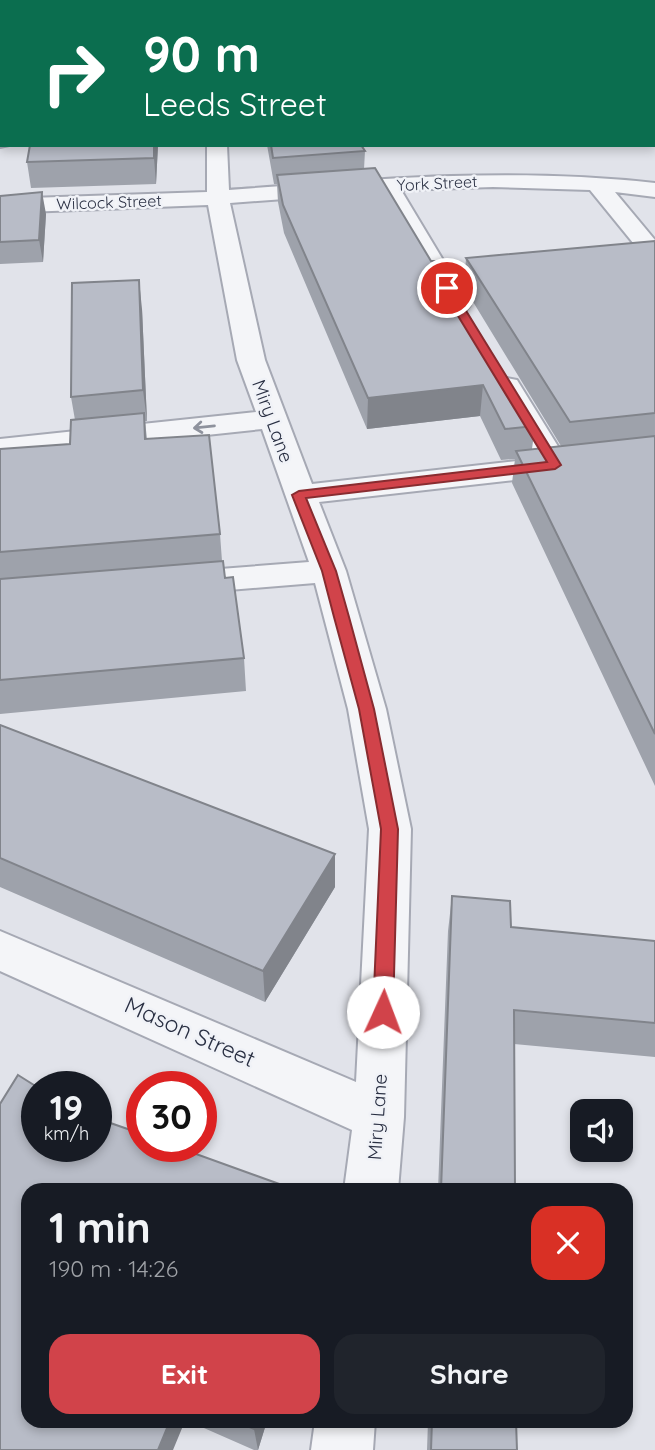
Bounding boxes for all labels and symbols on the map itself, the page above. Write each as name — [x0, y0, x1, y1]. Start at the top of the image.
street label: York Street — [396, 171, 478, 195]
street label: Wilcock Street — [56, 190, 162, 214]
pin — [417, 258, 477, 318]
street label: Miry Lane — [247, 376, 299, 466]
one-way arrow — [193, 421, 216, 434]
position arrow — [346, 975, 420, 1049]
street label: Mason Street — [120, 990, 260, 1073]
speed limit sign: 30 — [126, 1071, 217, 1162]
street label: Miry Lane — [362, 1073, 392, 1161]

